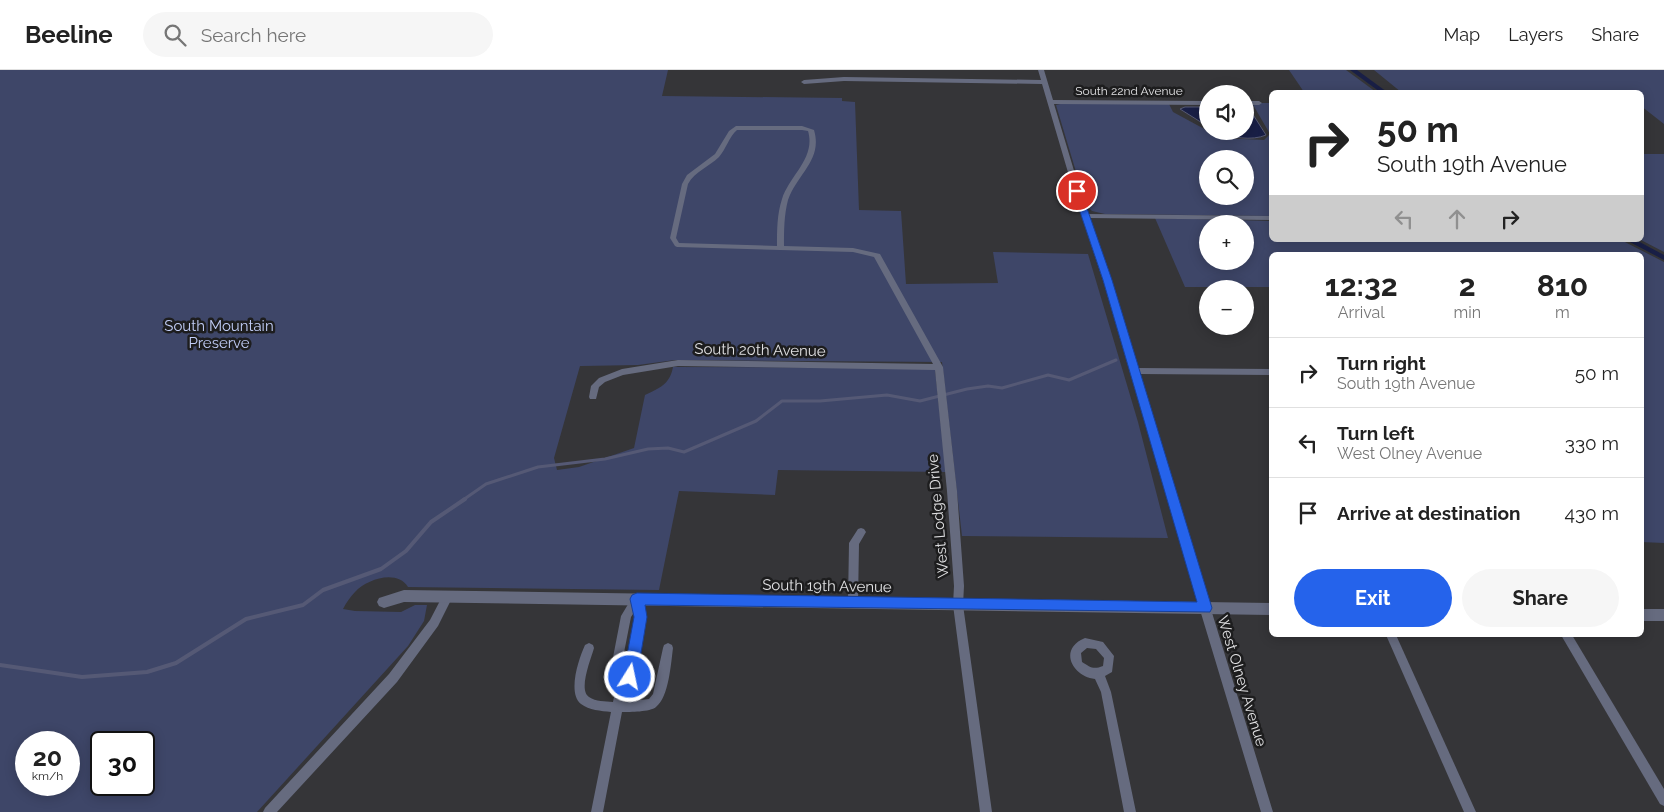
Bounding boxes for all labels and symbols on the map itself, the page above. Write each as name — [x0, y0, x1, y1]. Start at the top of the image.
street label: South 22nd Avenue — [1075, 84, 1183, 98]
pin — [1056, 170, 1098, 212]
park label: South Mountain Preserve — [164, 317, 274, 352]
street label: South 20th Avenue — [694, 340, 826, 360]
street label: West Lodge Drive — [924, 453, 952, 579]
street label: South 19th Avenue — [762, 576, 892, 596]
street label: West Olney Avenue — [1214, 613, 1271, 749]
position arrow — [603, 650, 655, 702]
speed limit sign: 30 — [90, 731, 155, 796]

